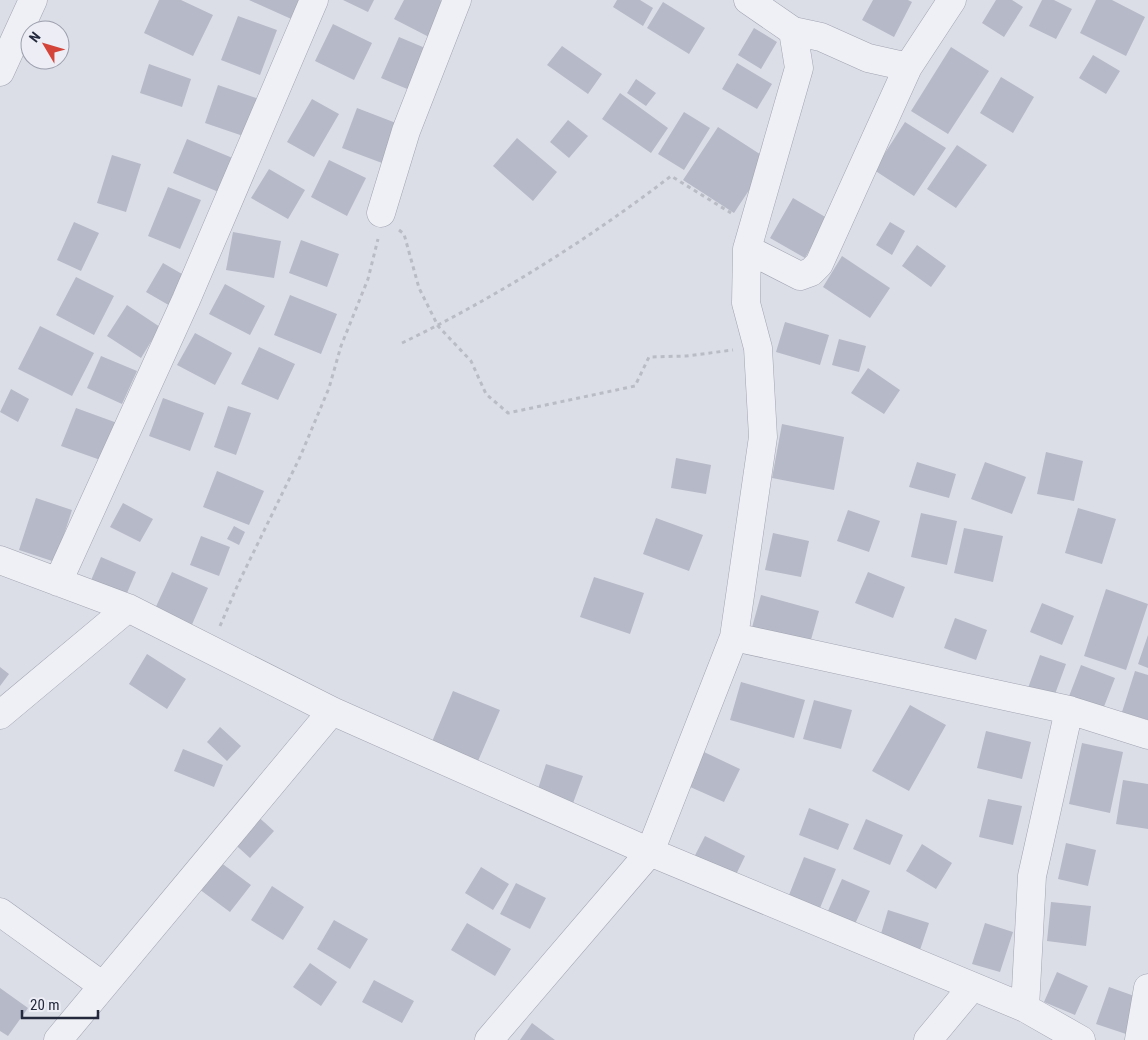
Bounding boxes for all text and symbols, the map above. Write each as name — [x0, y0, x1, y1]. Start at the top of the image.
north arrow — [20, 20, 70, 70]
text: N — [26, 29, 44, 45]
scale bar — [22, 988, 99, 1020]
text: 20 m — [30, 996, 60, 1014]

